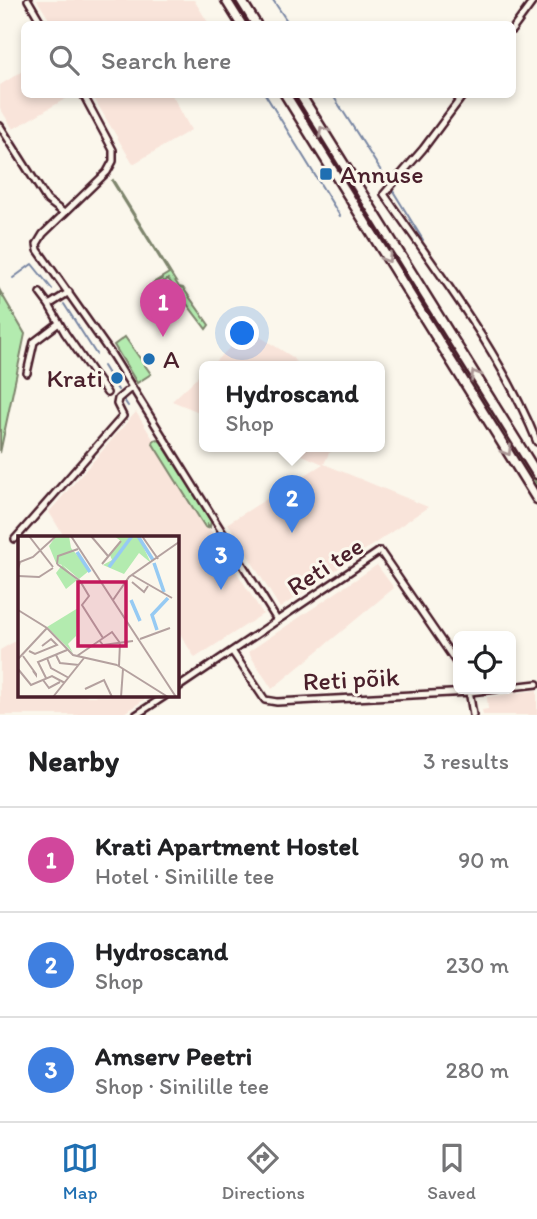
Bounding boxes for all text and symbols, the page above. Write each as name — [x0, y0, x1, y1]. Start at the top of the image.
search box — [21, 21, 516, 98]
icon: search — [45, 41, 83, 79]
text: Search here — [101, 44, 231, 76]
one-way arrow — [318, 126, 331, 139]
place label: Annuse — [340, 158, 424, 190]
marker: Annuse — [318, 166, 334, 182]
one-way arrow — [378, 250, 391, 263]
pin: 1 — [140, 279, 186, 337]
your location — [225, 316, 259, 350]
place label: A — [163, 343, 180, 375]
marker: A — [141, 351, 157, 367]
popup — [199, 361, 385, 452]
place label: Krati — [46, 362, 103, 394]
one-way arrow — [470, 369, 483, 382]
marker: Krati — [109, 370, 125, 386]
text: Hydroscand — [225, 377, 359, 409]
text: Shop — [225, 409, 274, 437]
one-way arrow — [499, 443, 512, 456]
pin: 2 — [269, 475, 315, 533]
street label: Reti tee — [281, 529, 369, 603]
pin: 3 — [198, 532, 244, 590]
inset map — [18, 536, 178, 698]
map controls — [453, 631, 516, 694]
button: locate — [453, 631, 516, 694]
street label: Reti põik — [302, 660, 401, 698]
text: Nearby — [28, 742, 119, 779]
text: 3 results — [423, 747, 509, 775]
text: Krati Apartment Hostel — [95, 830, 358, 862]
text: 1 — [46, 846, 56, 874]
text: 90 m — [458, 846, 509, 874]
text: Hotel · Sinilille tee — [95, 862, 274, 890]
text: Hydroscand — [95, 935, 228, 967]
text: 2 — [45, 951, 57, 979]
text: 230 m — [446, 951, 509, 979]
text: Shop — [95, 967, 143, 995]
text: Amserv Peetri — [95, 1040, 252, 1072]
text: 3 — [45, 1056, 57, 1084]
text: 280 m — [446, 1056, 509, 1084]
text: Shop · Sinilille tee — [95, 1072, 269, 1100]
tab: Map — [61, 1139, 99, 1204]
tab: Directions — [221, 1139, 305, 1204]
tab: Saved — [427, 1139, 476, 1204]

